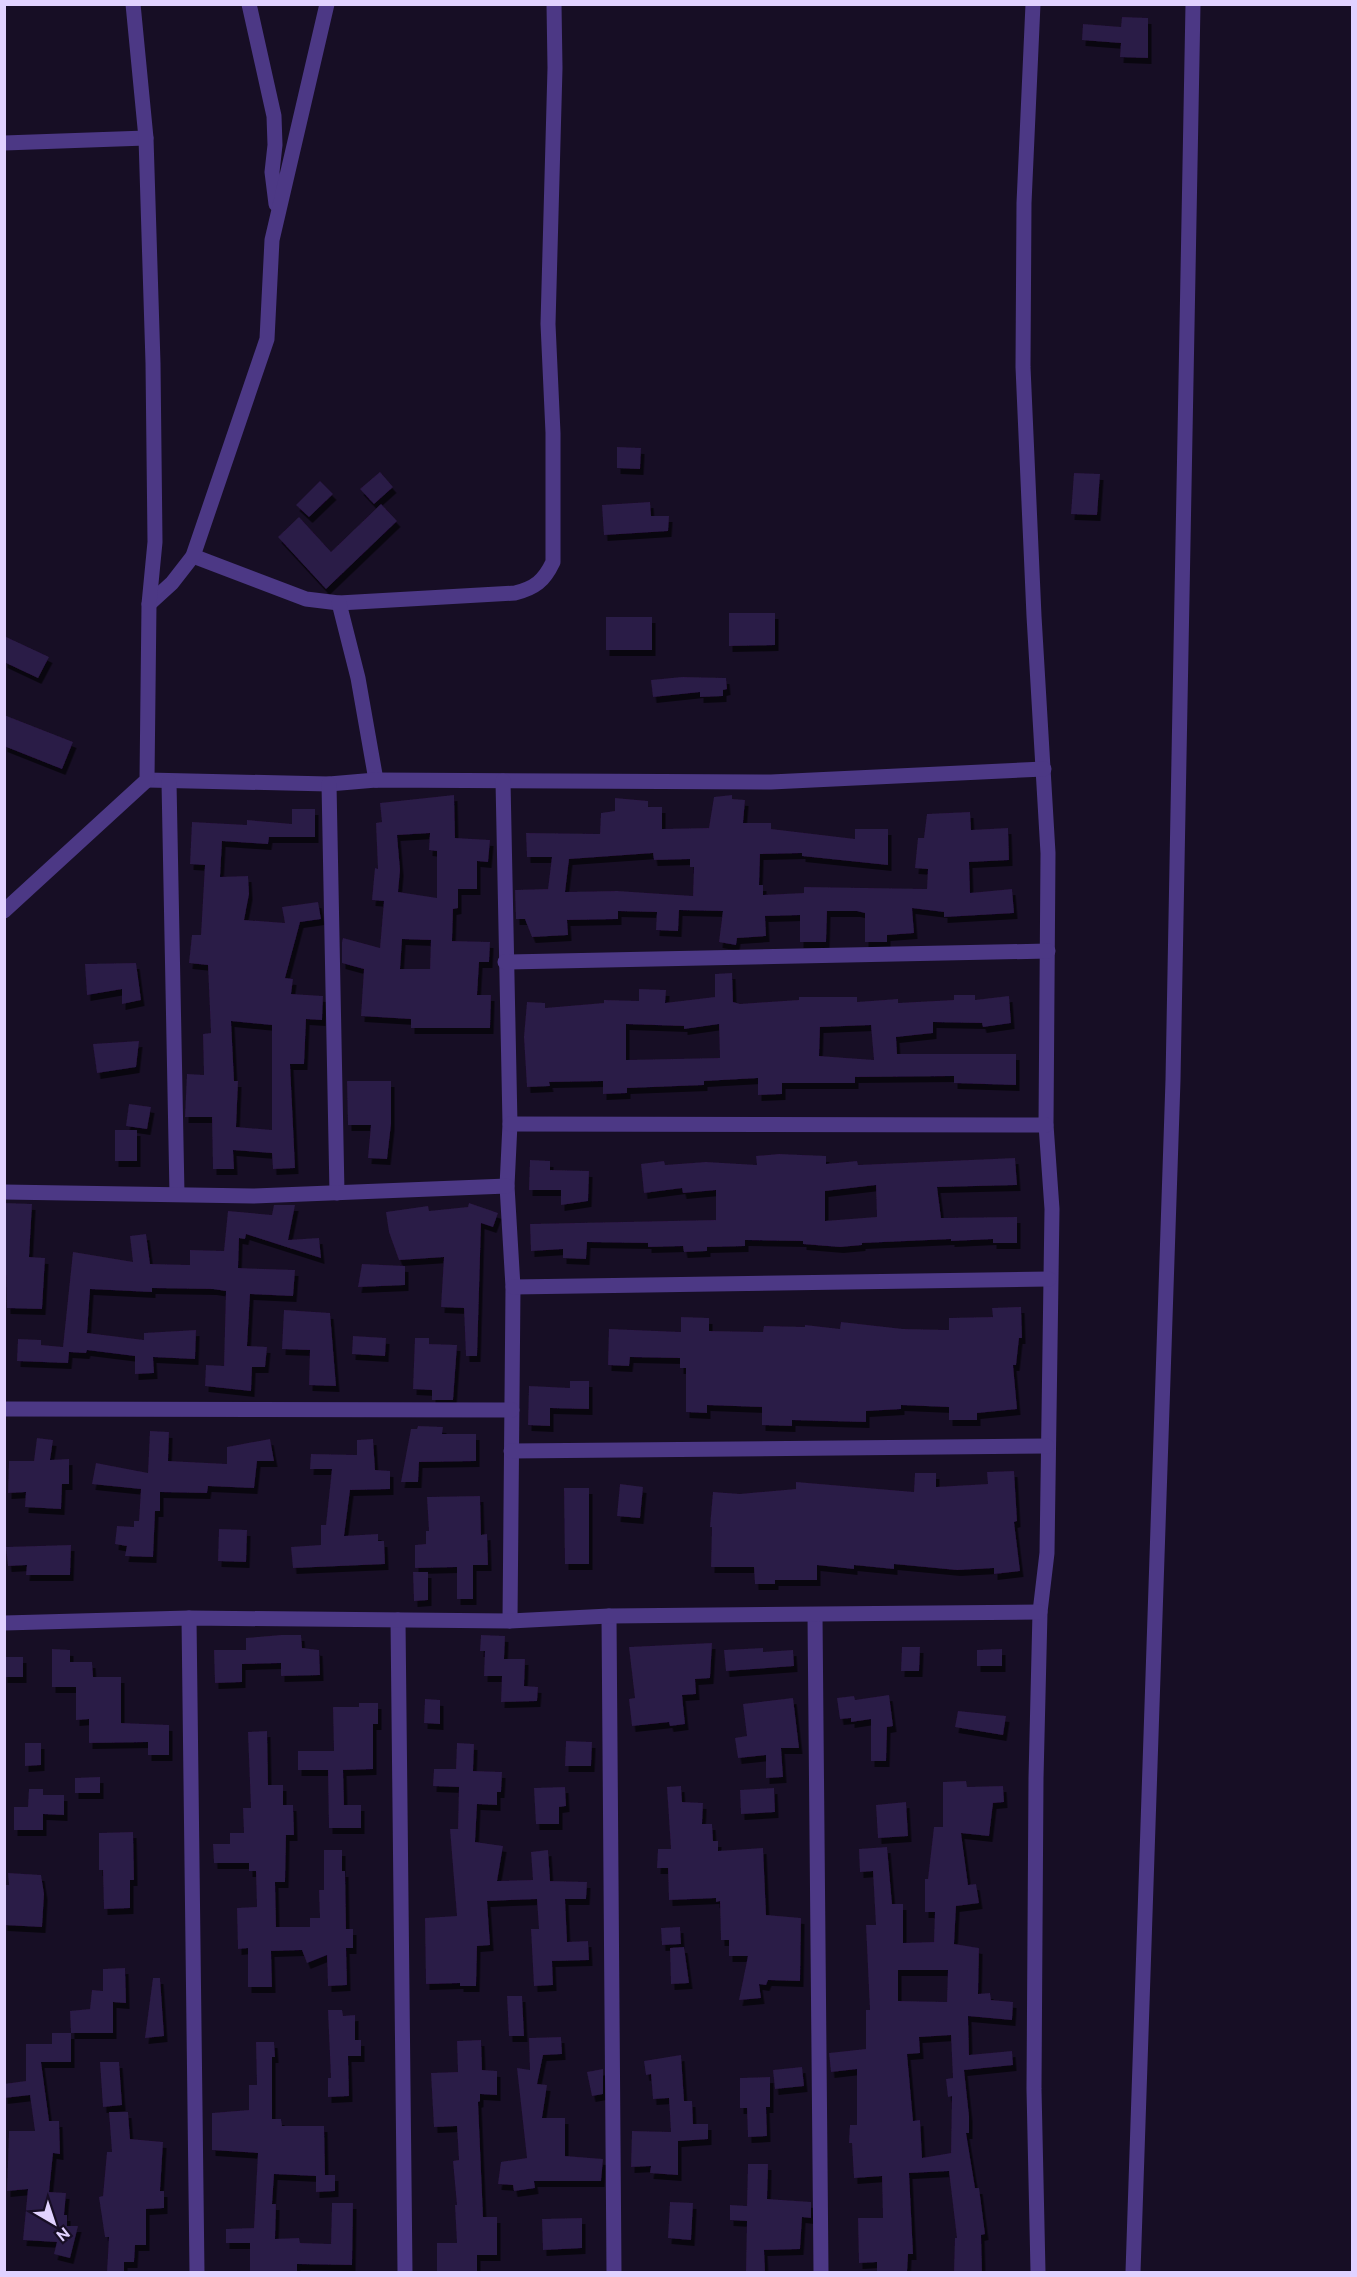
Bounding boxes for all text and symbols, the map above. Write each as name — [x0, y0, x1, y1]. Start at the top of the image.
north arrow — [24, 2193, 84, 2253]
text: N — [53, 2224, 74, 2245]

